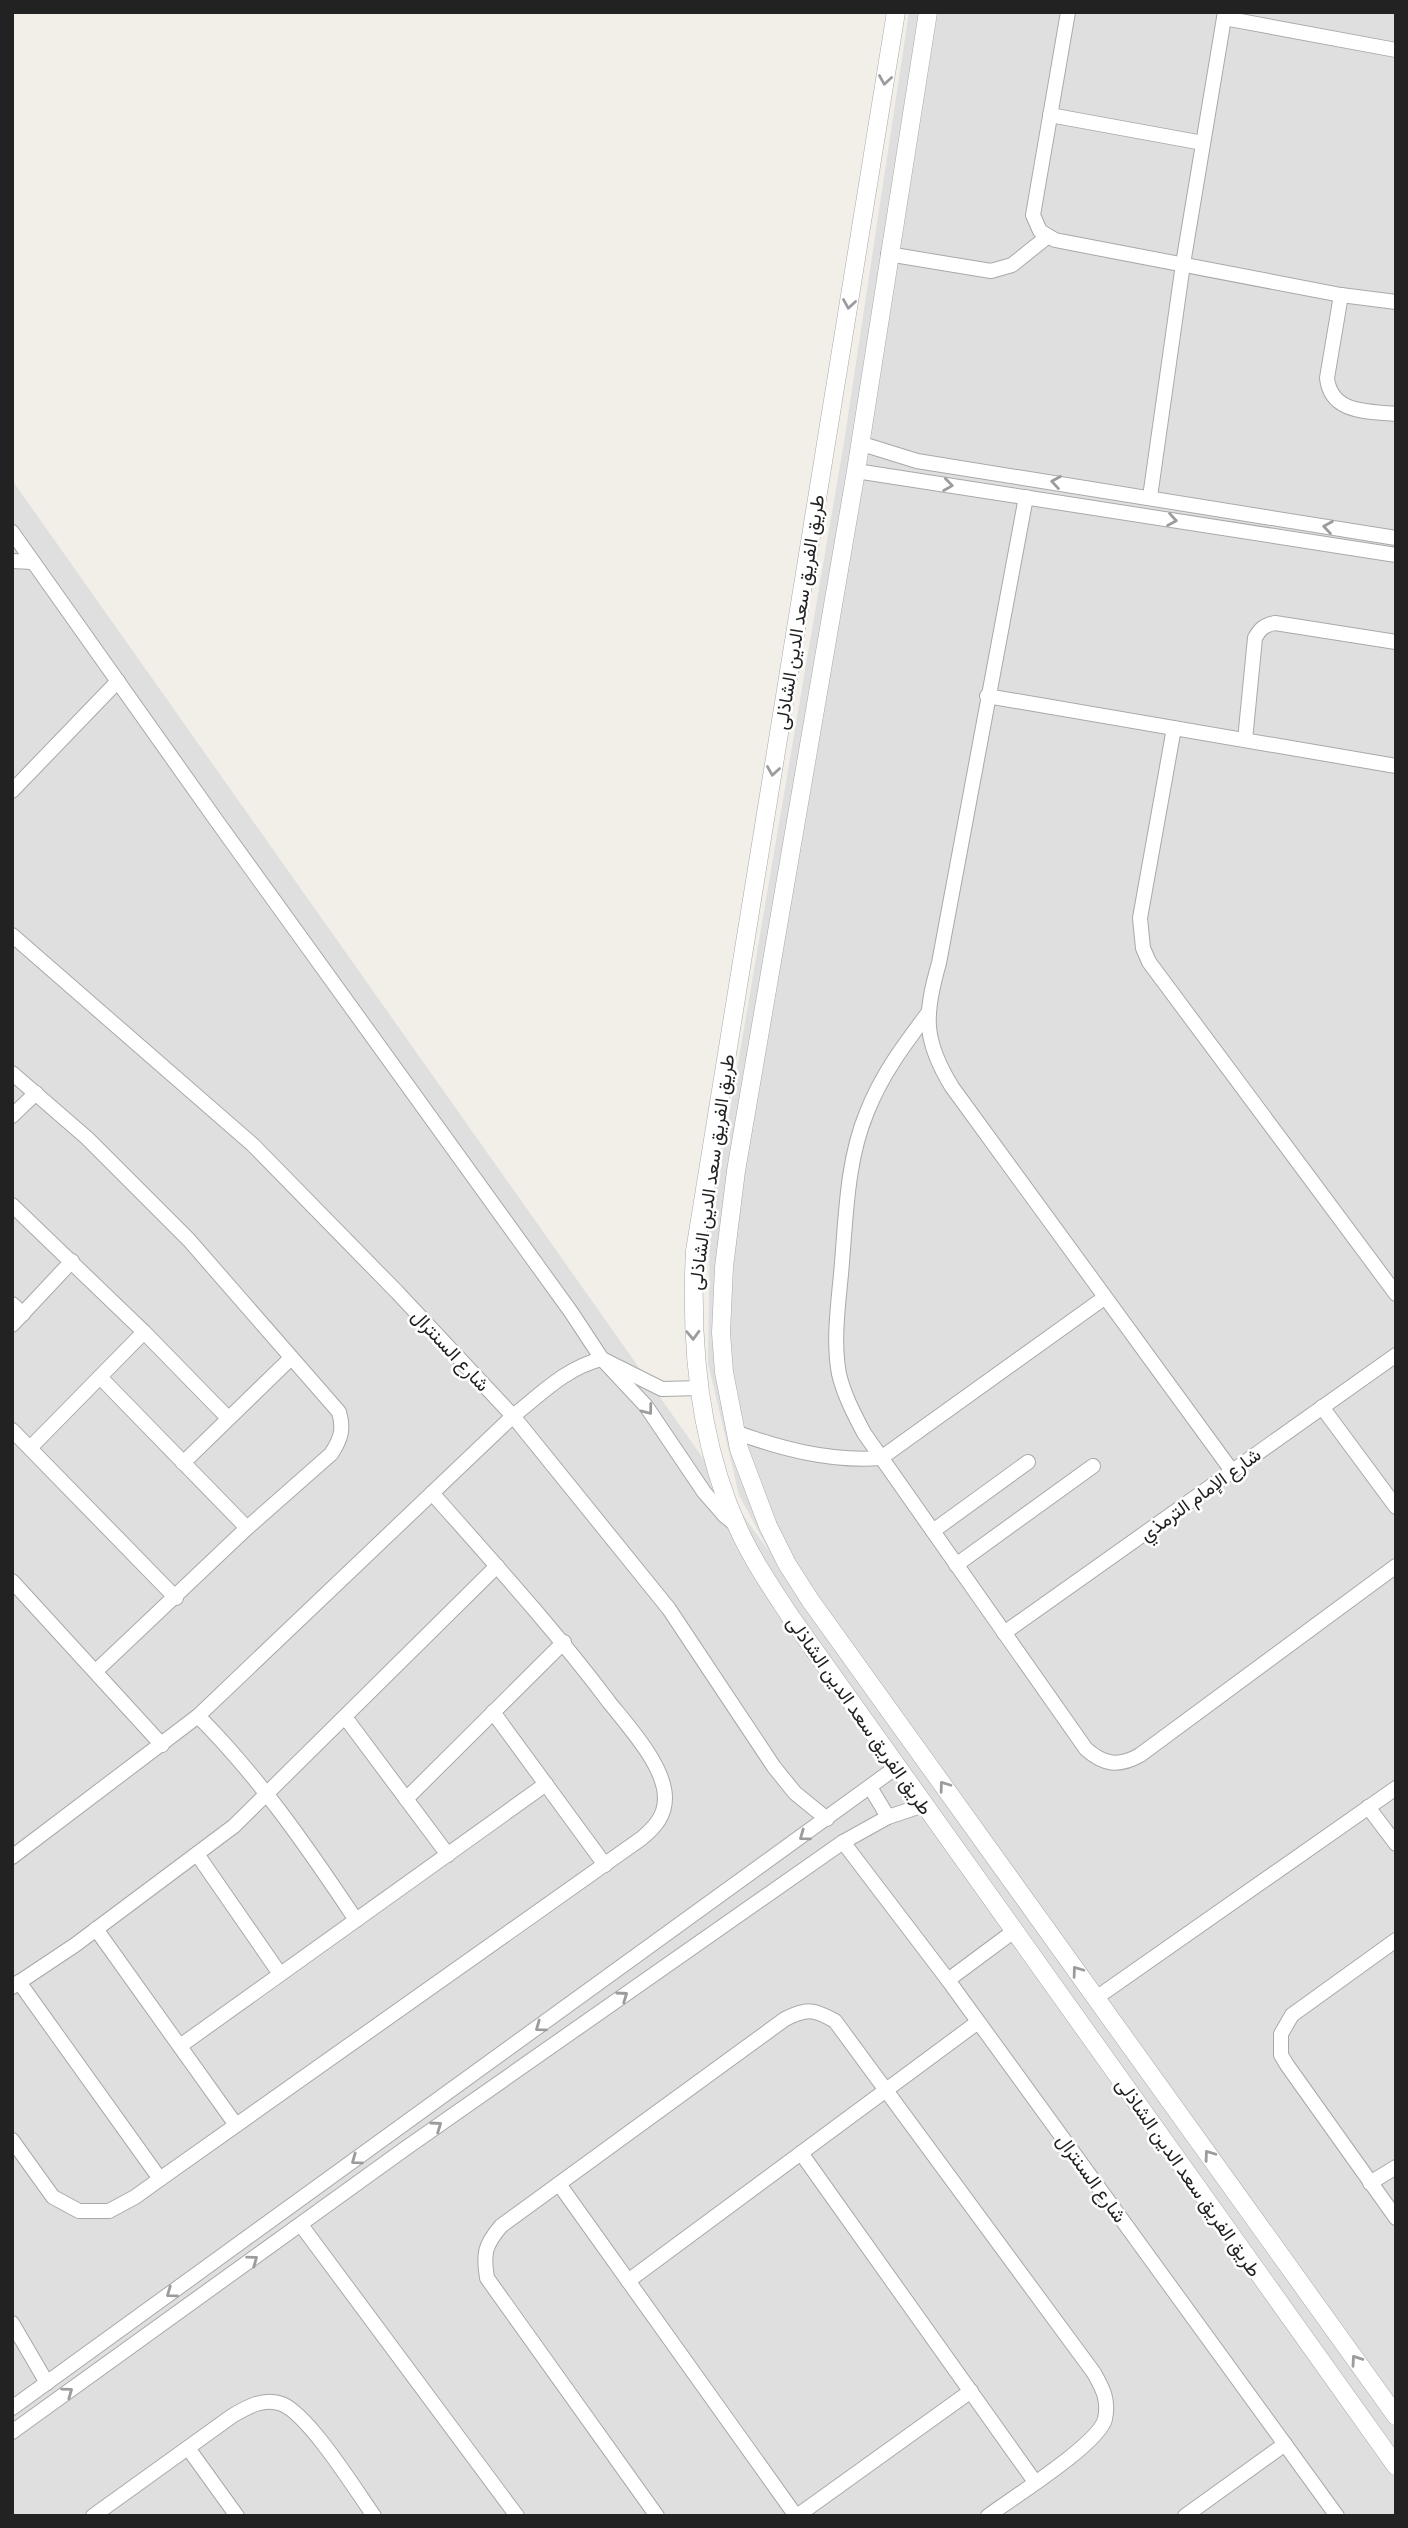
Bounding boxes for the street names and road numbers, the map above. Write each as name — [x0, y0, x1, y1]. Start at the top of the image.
street label: طريق الفريق سعد الدين الشاذلى — [769, 493, 829, 731]
street label: طريق الفريق سعد الدين الشاذلى — [683, 1053, 739, 1291]
street label: شارع السنترال — [406, 1304, 495, 1397]
street label: شارع الإمام الترمذي — [1135, 1442, 1268, 1549]
street label: طريق الفريق سعد الدين الشاذلى — [782, 1611, 938, 1819]
street label: طريق الفريق سعد الدين الشاذلى — [1111, 2073, 1267, 2281]
street label: شارع السنترال — [1051, 2129, 1132, 2228]

